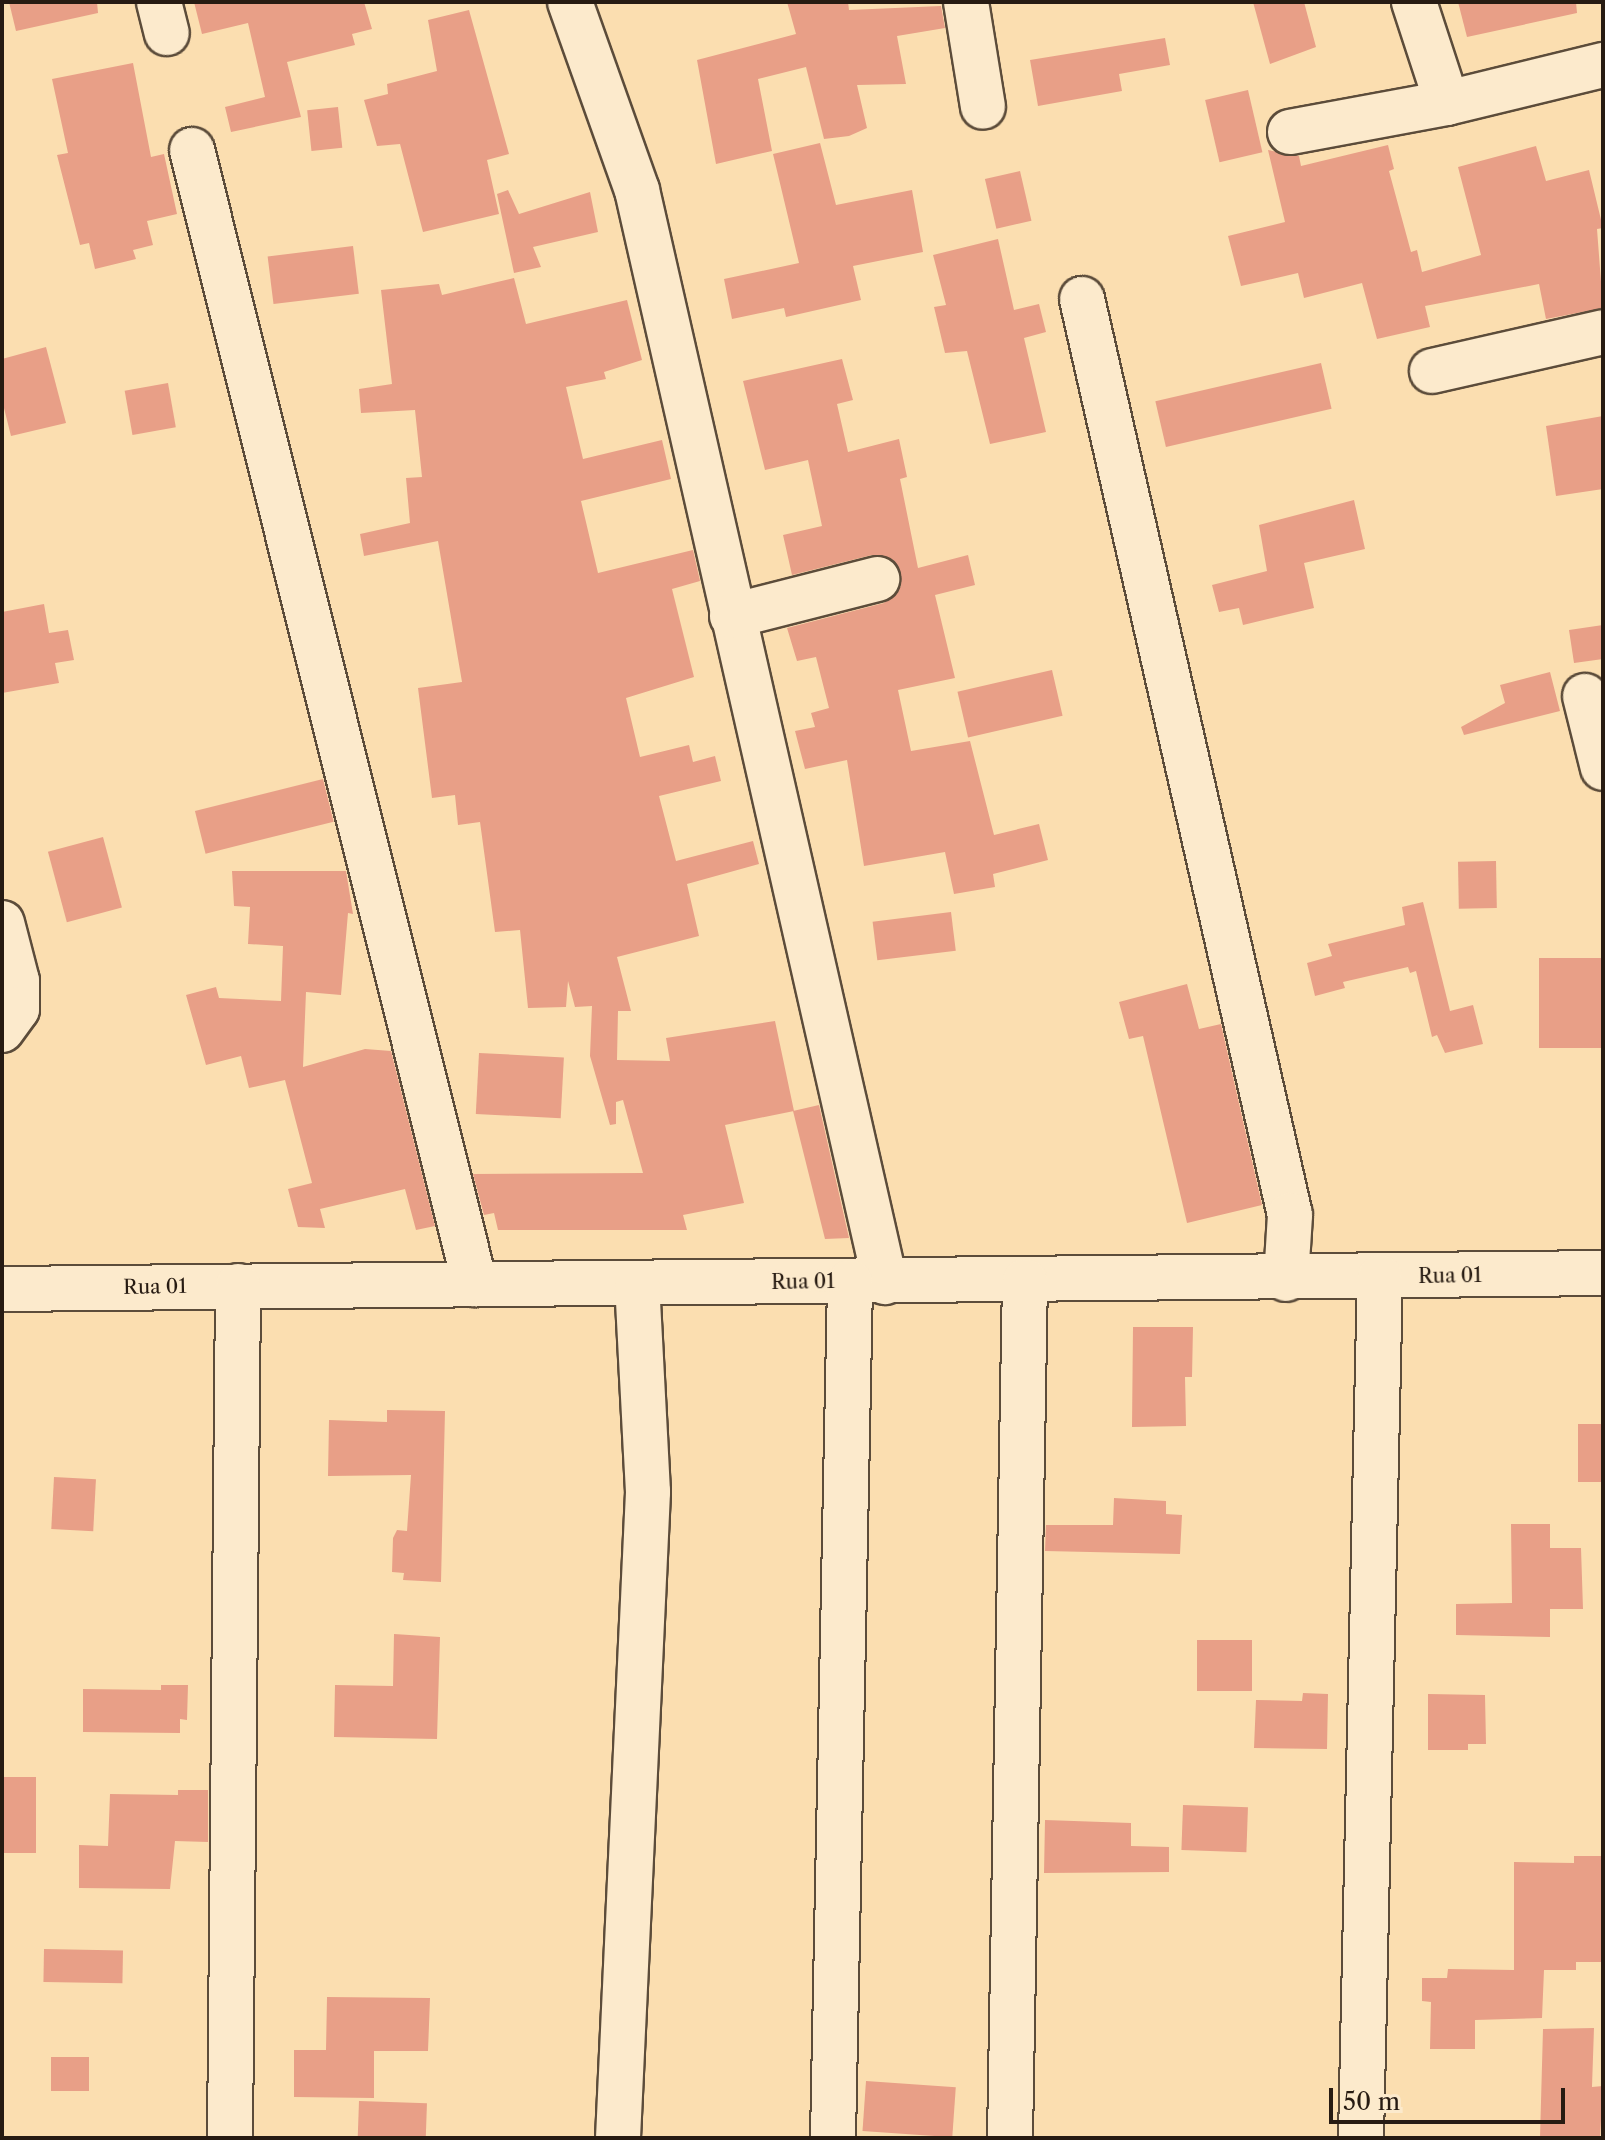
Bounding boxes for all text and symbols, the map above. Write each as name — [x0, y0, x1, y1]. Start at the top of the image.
street label: Rua 01 — [1418, 1263, 1482, 1289]
street label: Rua 01 — [771, 1269, 835, 1295]
street label: Rua 01 — [123, 1274, 187, 1300]
scale bar — [1333, 2072, 1569, 2122]
text: 50 m — [1343, 2087, 1400, 2116]

